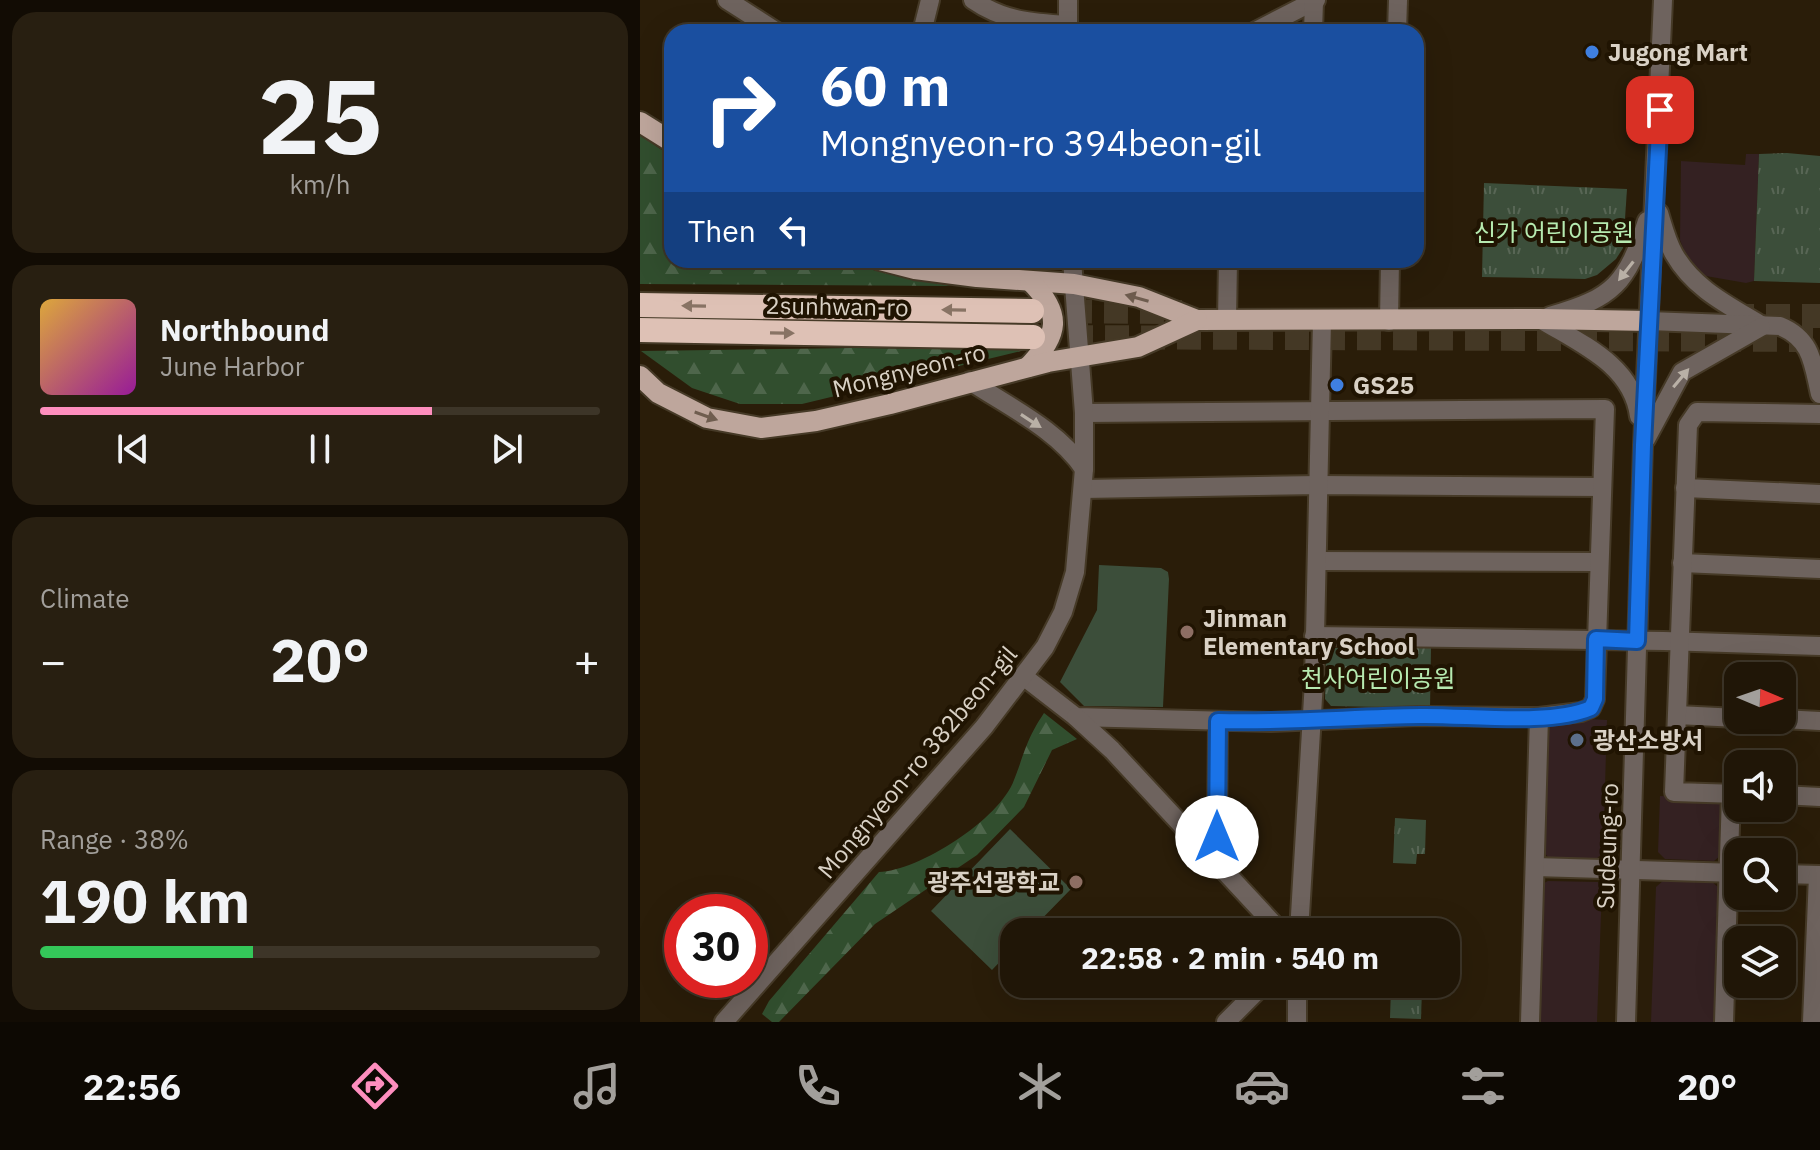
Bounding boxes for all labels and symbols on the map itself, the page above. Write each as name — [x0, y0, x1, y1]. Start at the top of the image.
place label: Jugong Mart — [1608, 36, 1748, 68]
marker: Jugong Mart — [1583, 43, 1601, 61]
pin — [1626, 76, 1694, 144]
park label: 신가 어린이공원 — [1474, 216, 1634, 248]
one-way arrow — [1619, 261, 1635, 281]
street label: 2sunhwan-ro — [765, 289, 909, 323]
one-way arrow — [1124, 291, 1149, 303]
one-way arrow — [681, 300, 706, 312]
one-way arrow — [941, 304, 966, 316]
one-way arrow — [770, 327, 795, 339]
street label: Mongnyeon-ro — [829, 336, 989, 404]
one-way arrow — [1672, 368, 1689, 388]
place label: GS25 — [1353, 369, 1414, 401]
marker: GS25 — [1328, 376, 1346, 394]
one-way arrow — [694, 410, 718, 422]
one-way arrow — [1020, 413, 1042, 428]
place label: Jinman Elementary School — [1203, 602, 1415, 662]
marker: Jinman Elementary School — [1178, 623, 1196, 641]
street label: Mongnyeon-ro 382beon-gil — [810, 639, 1024, 885]
park label: 천사어린이공원 — [1301, 662, 1455, 694]
north arrow — [1724, 662, 1796, 734]
place label: 광산소방서 — [1593, 724, 1703, 756]
marker: 광산소방서 — [1568, 731, 1586, 749]
street label: Sudeung-ro — [1589, 782, 1625, 910]
position arrow — [1175, 795, 1259, 879]
place label: 광주선광학교 — [928, 866, 1060, 898]
marker: 광주선광학교 — [1067, 873, 1085, 891]
speed limit sign: 30 — [664, 894, 768, 998]

